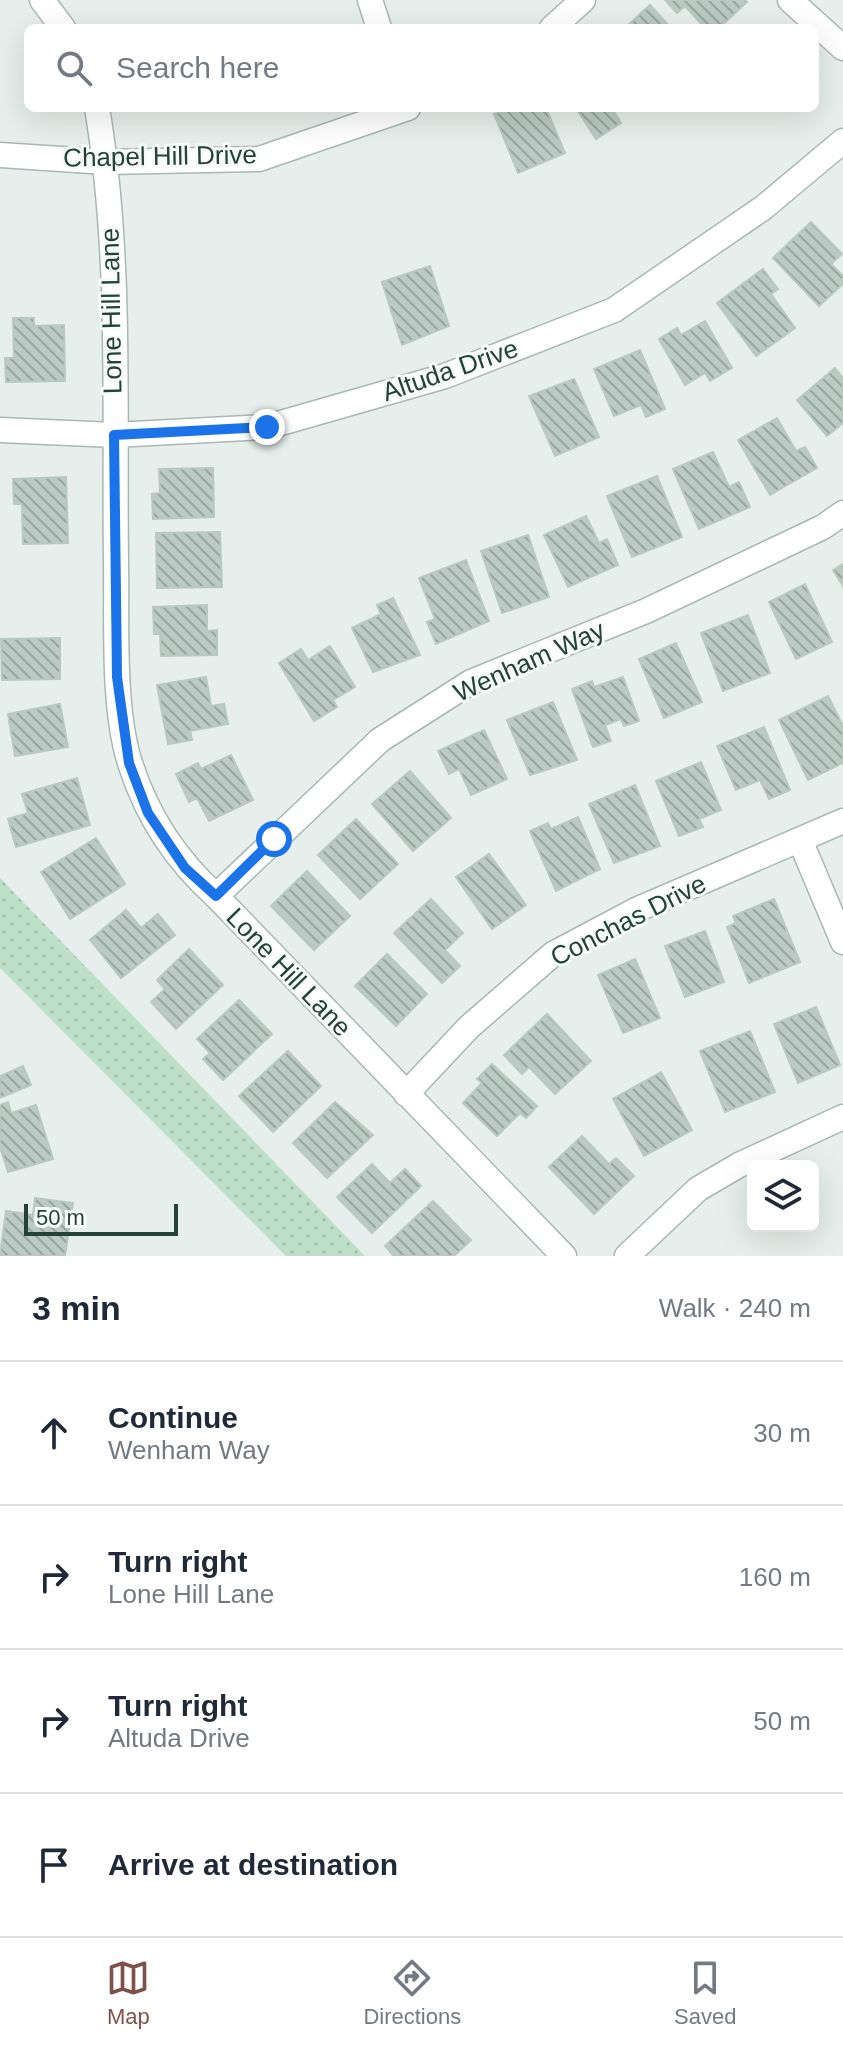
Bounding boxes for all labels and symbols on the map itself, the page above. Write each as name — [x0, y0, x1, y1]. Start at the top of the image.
street label: Chapel Hill Drive — [63, 139, 257, 173]
street label: Lone Hill Lane — [95, 228, 127, 394]
street label: Altuda Drive — [378, 333, 522, 407]
route end — [249, 409, 285, 445]
street label: Wenham Way — [449, 614, 609, 708]
route start — [256, 821, 292, 857]
street label: Conchas Drive — [545, 868, 711, 972]
street label: Lone Hill Lane — [220, 902, 358, 1042]
scale bar — [24, 1200, 178, 1236]

